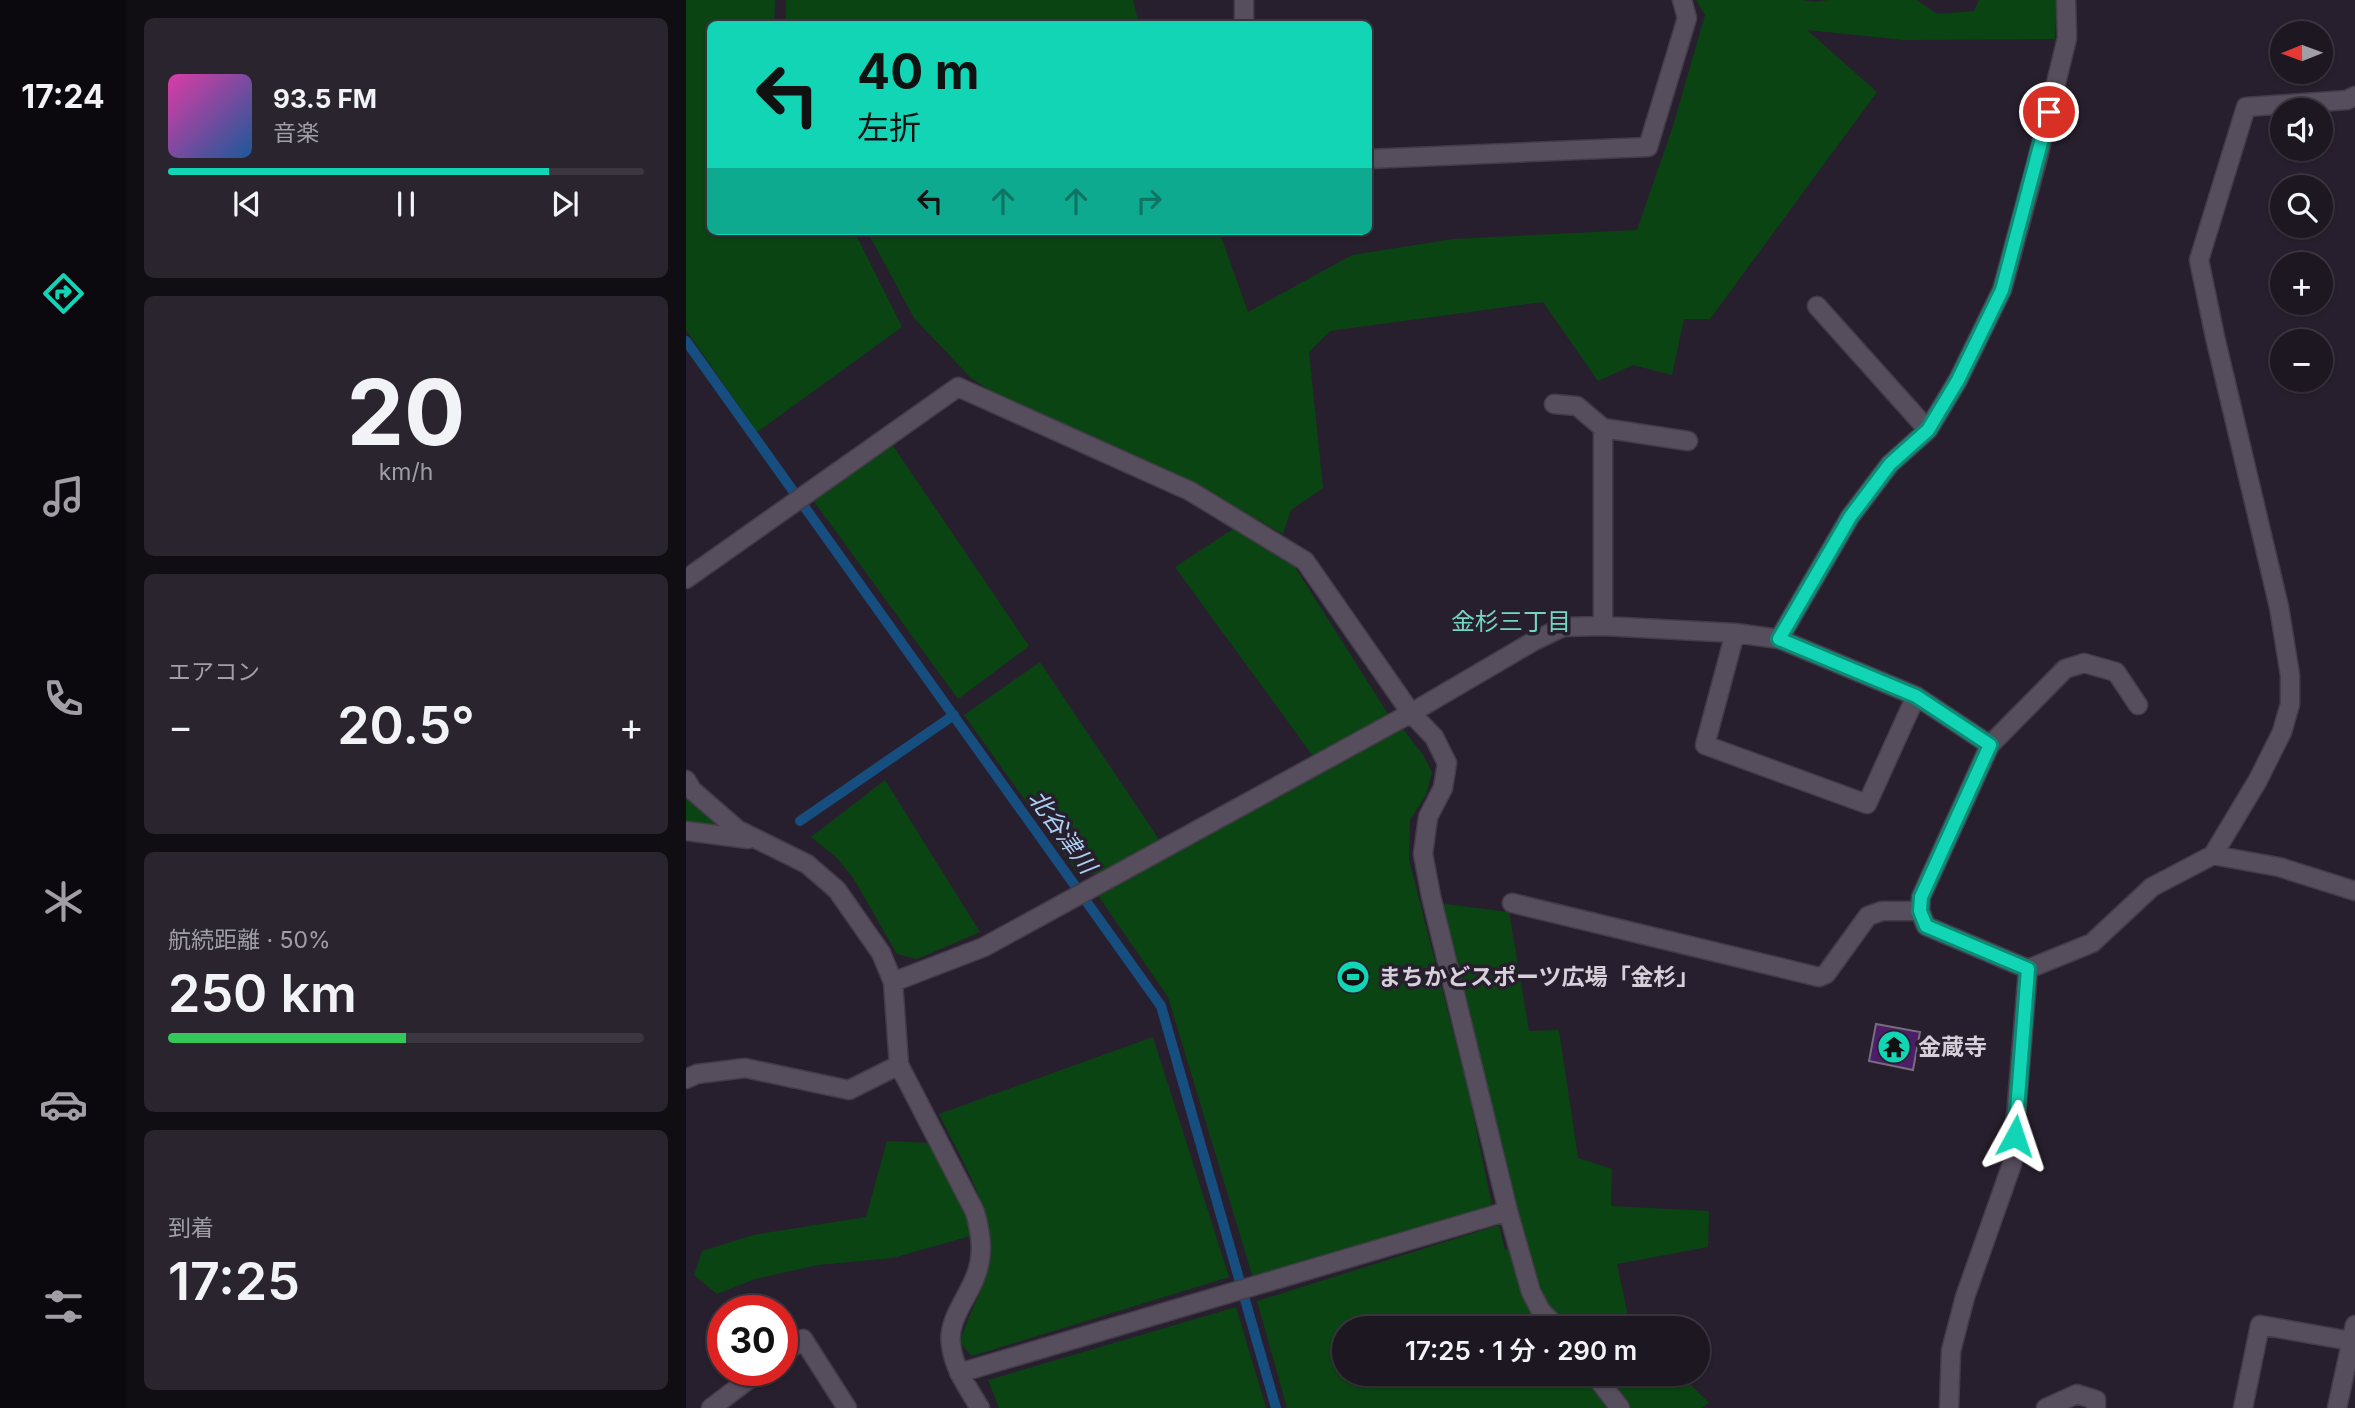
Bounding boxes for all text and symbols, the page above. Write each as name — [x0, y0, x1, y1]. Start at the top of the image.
north arrow — [2270, 21, 2333, 84]
map controls — [2270, 21, 2333, 392]
text: 40 m — [857, 42, 980, 101]
icon: left — [742, 49, 833, 140]
text: 17:24 — [21, 77, 105, 116]
pin — [2019, 82, 2079, 142]
text: 93.5 FM — [273, 83, 377, 114]
icon: arrive — [2030, 93, 2068, 131]
button: sound — [2270, 98, 2333, 161]
text: 左折 — [857, 108, 921, 147]
text: 音楽 — [273, 119, 319, 147]
button: search — [2270, 175, 2333, 238]
icon: left — [911, 182, 949, 220]
icon: ahead — [984, 182, 1022, 220]
icon: ahead — [1057, 182, 1095, 220]
icon: right — [1130, 182, 1168, 220]
icon: previous — [228, 185, 266, 223]
icon: pause — [387, 185, 425, 223]
icon: next — [546, 185, 584, 223]
button: + — [2270, 252, 2333, 315]
icon: directions — [39, 269, 88, 318]
button: − — [2270, 329, 2333, 392]
text: 20 — [347, 357, 465, 467]
text: km/h — [379, 458, 433, 486]
icon: music — [39, 472, 88, 521]
district label: 金杉三丁目 — [1451, 607, 1571, 636]
text: エアコン — [168, 658, 260, 686]
icon: phone — [39, 674, 88, 723]
text: 20.5° — [337, 694, 475, 757]
text: − — [168, 703, 193, 749]
text: + — [619, 703, 644, 749]
water label: 北谷津川 — [1022, 784, 1104, 881]
icon: climate — [39, 877, 88, 926]
text: 航続距離 · 50% — [168, 926, 331, 954]
sports icon: まちかどスポーツ広場「金杉」 — [1334, 958, 1372, 996]
text: 250 km — [168, 962, 357, 1025]
place label: まちかどスポーツ広場「金杉」 — [1378, 963, 1700, 991]
temple icon: 金蔵寺 — [1875, 1028, 1913, 1066]
place label: 金蔵寺 — [1918, 1033, 1987, 1061]
icon: car — [39, 1080, 88, 1129]
position arrow — [1978, 1099, 2052, 1173]
text: 到着 — [168, 1214, 214, 1242]
text: 17:25 — [168, 1250, 300, 1313]
icon: filters — [39, 1282, 88, 1331]
speed limit sign: 30 — [707, 1295, 798, 1386]
text: 17:25 · 1 分 · 290 m — [1405, 1335, 1637, 1366]

